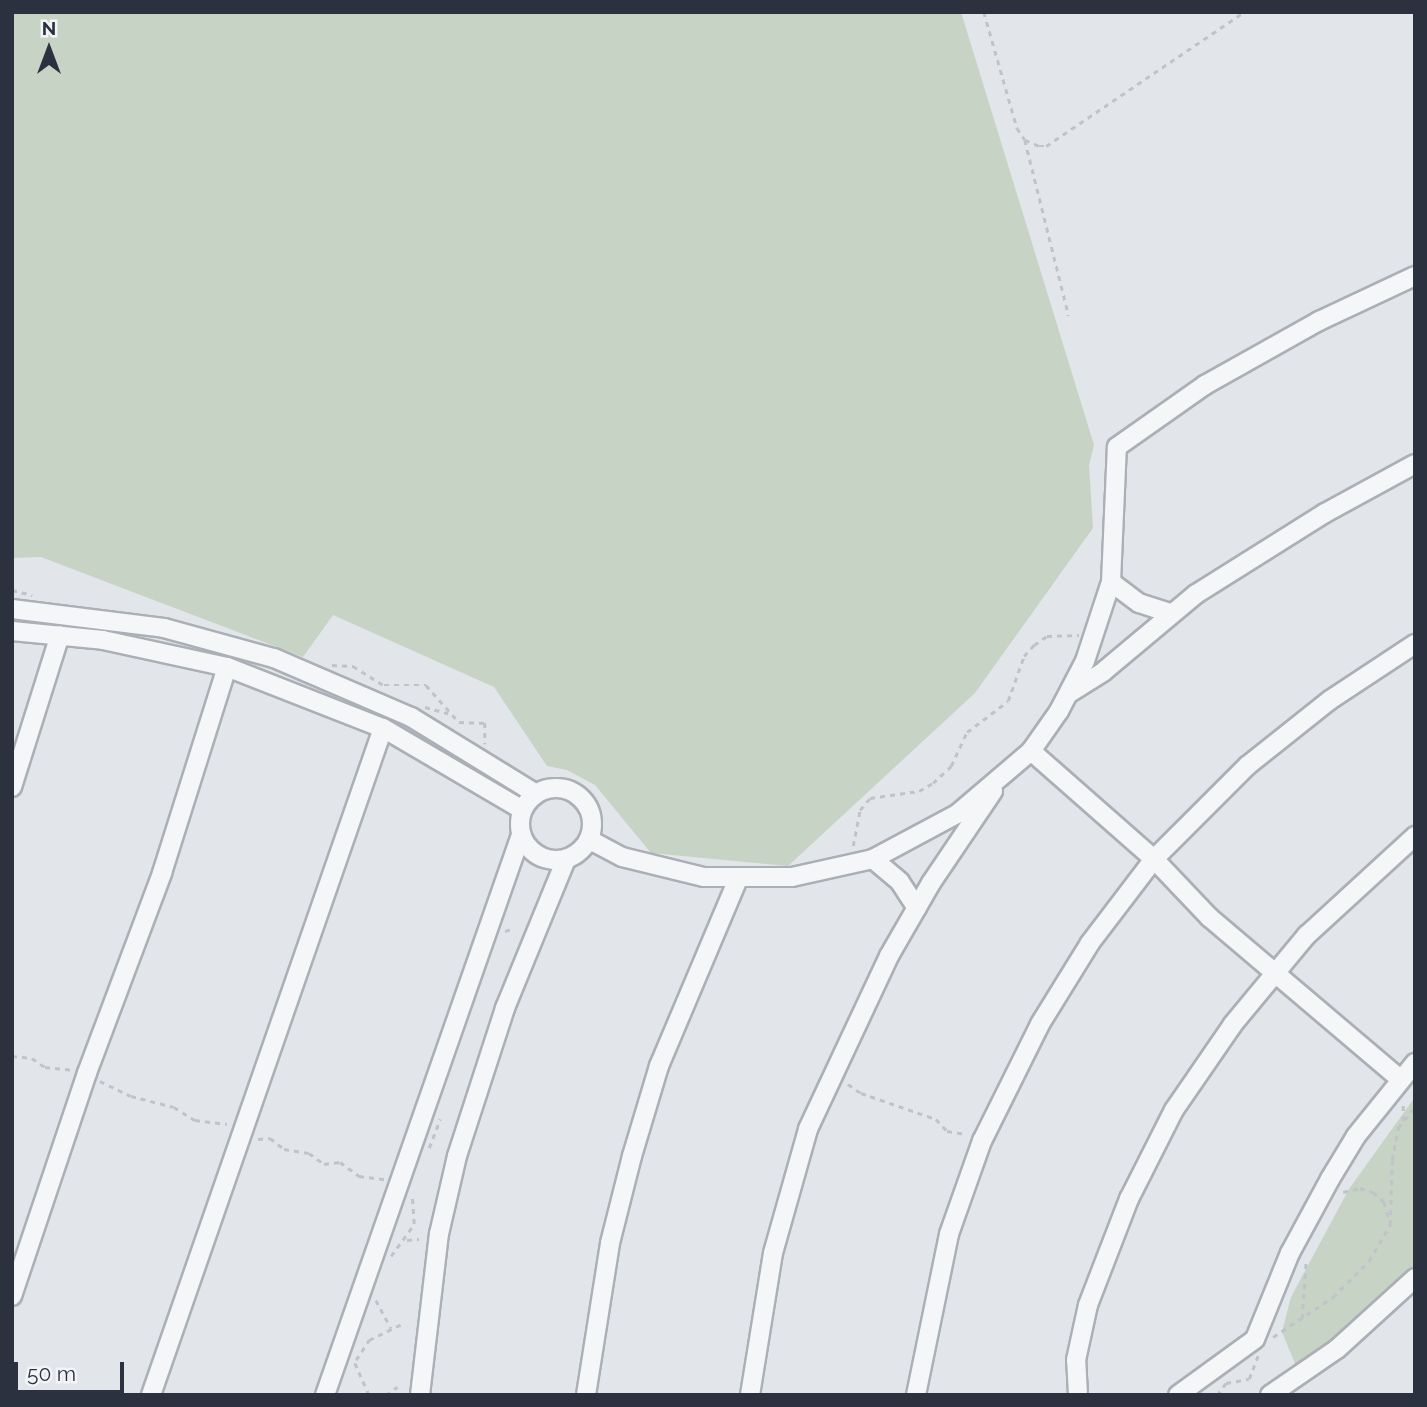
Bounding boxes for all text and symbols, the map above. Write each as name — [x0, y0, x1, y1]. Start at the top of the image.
north arrow — [14, 14, 84, 84]
text: N — [42, 17, 56, 39]
scale bar — [18, 1348, 128, 1392]
text: 50 m — [27, 1361, 76, 1386]

